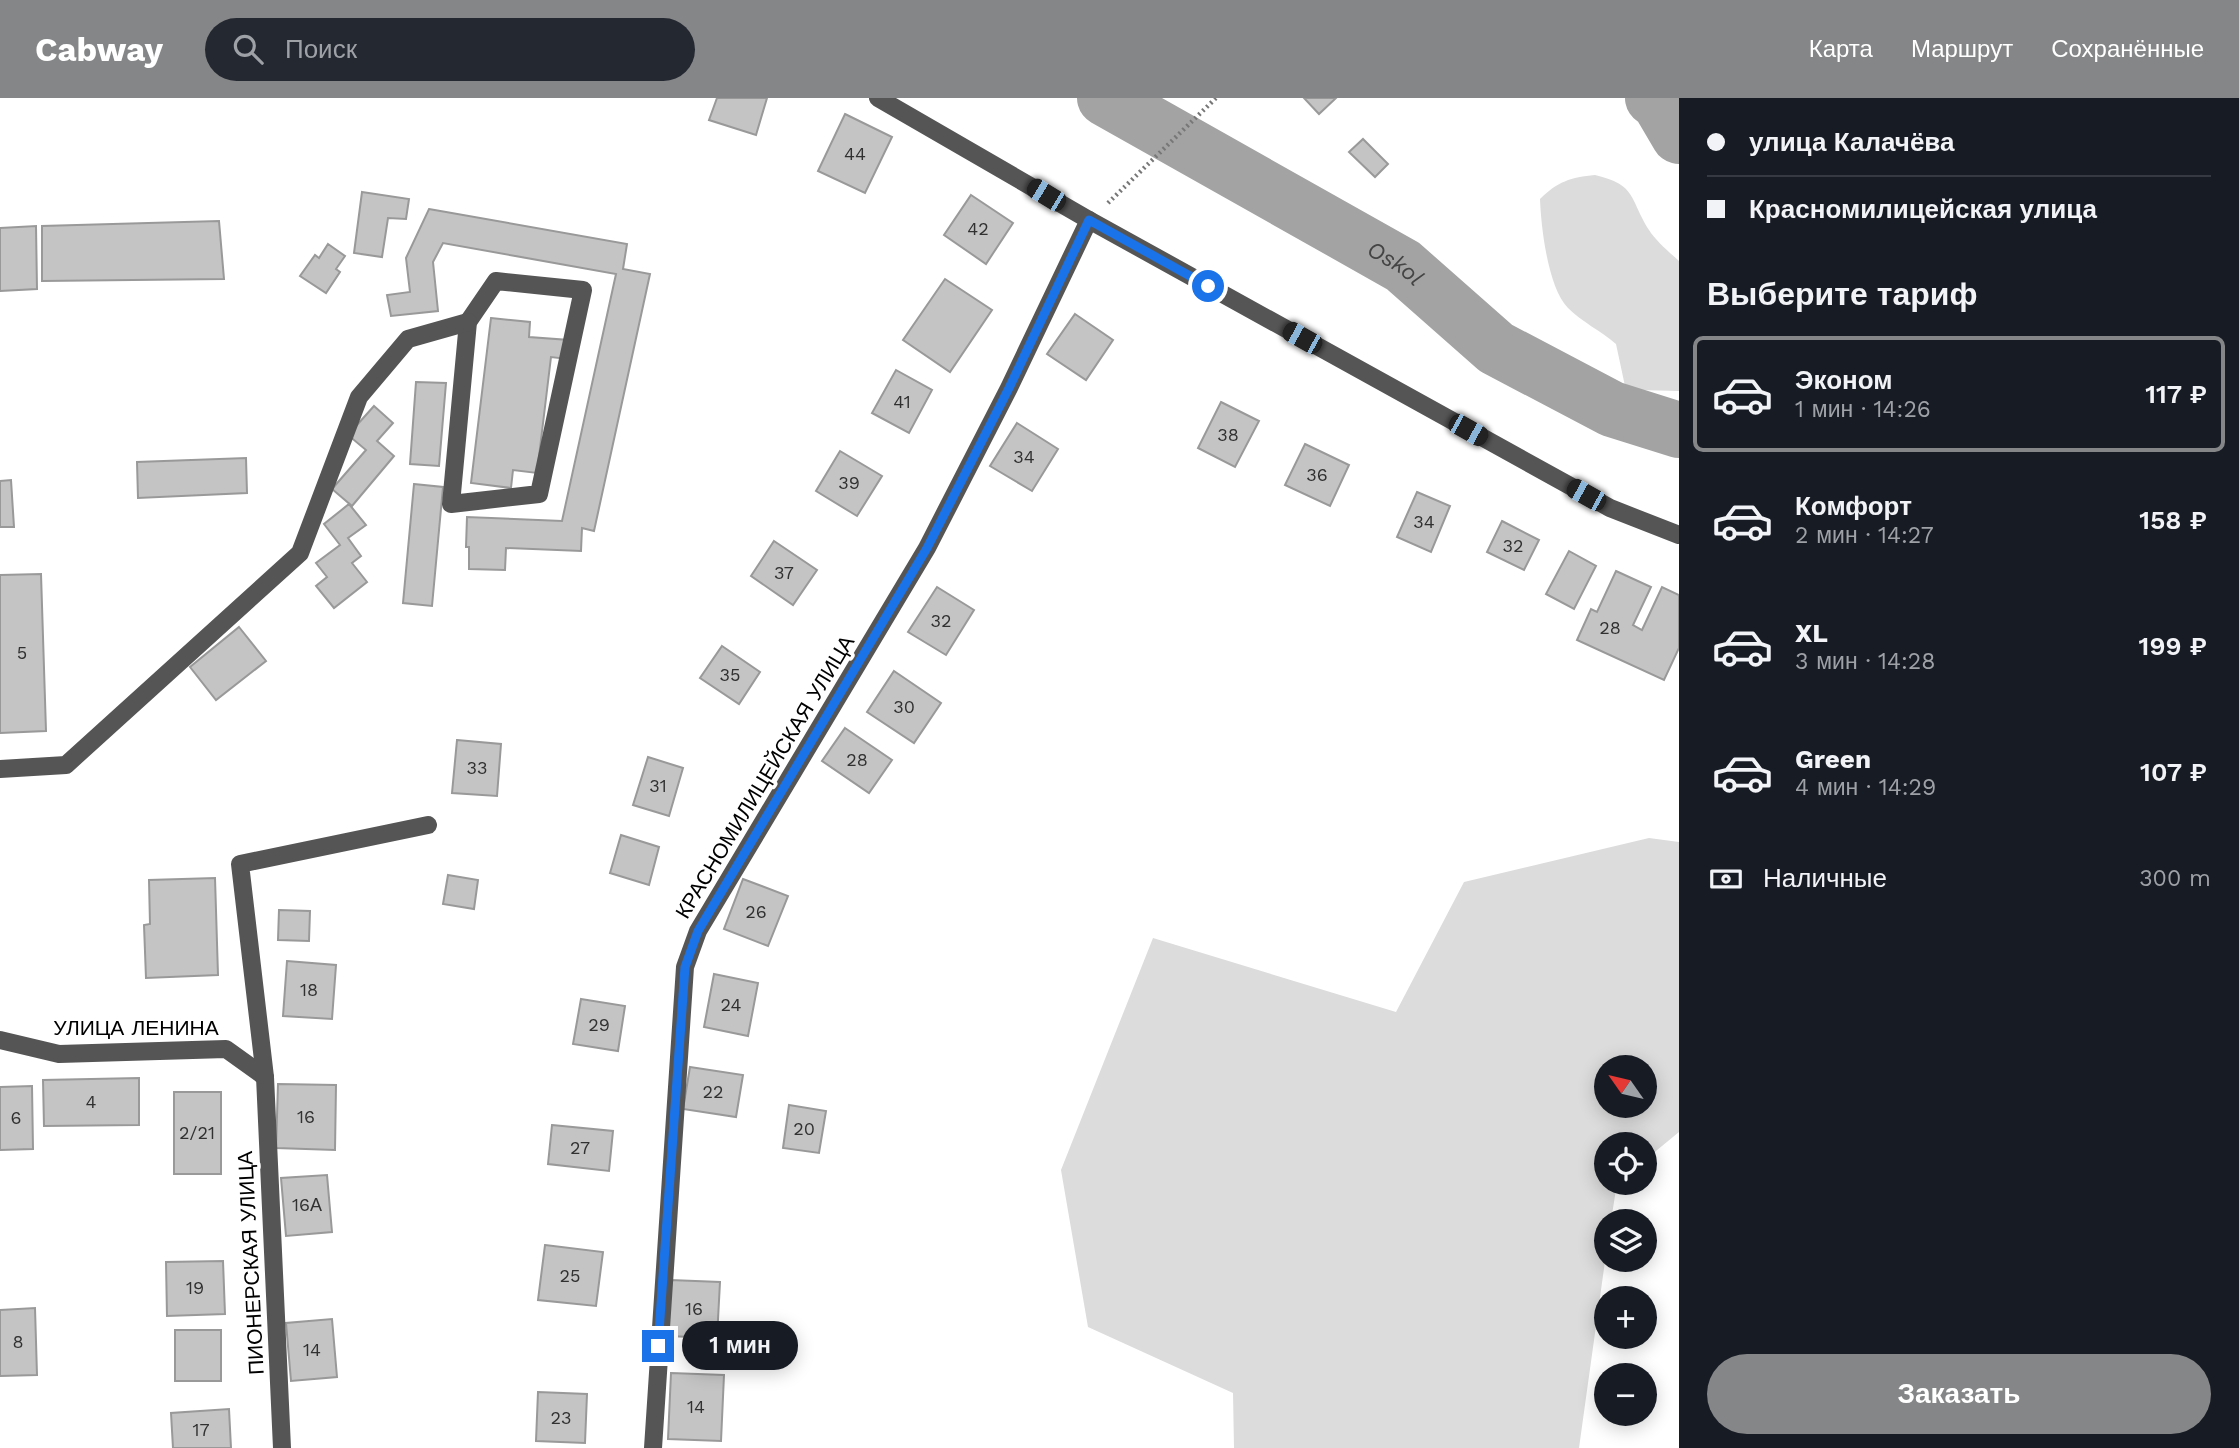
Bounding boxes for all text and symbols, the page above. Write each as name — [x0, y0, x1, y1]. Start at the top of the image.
search box — [205, 18, 695, 81]
text: Cabway — [35, 30, 163, 69]
icon: search — [229, 30, 267, 68]
text: Поиск — [285, 34, 357, 64]
text: Карта — [1809, 35, 1873, 63]
text: Маршрут — [1911, 35, 2013, 63]
text: Сохранённые — [2051, 35, 2204, 63]
text: улица Калачёва — [1749, 127, 1954, 157]
house number: 44 — [844, 143, 866, 164]
car — [1023, 175, 1070, 215]
text: Красномилицейская улица — [1749, 194, 2097, 224]
house number: 42 — [967, 218, 989, 239]
water label: Oskol — [1362, 236, 1429, 292]
route start — [1192, 270, 1224, 302]
text: Выберите тариф — [1707, 275, 1978, 313]
car — [1279, 319, 1326, 357]
icon: car — [1711, 363, 1774, 426]
text: Эконом — [1795, 365, 1893, 395]
text: 117 ₽ — [2145, 379, 2207, 409]
house number: 41 — [893, 391, 911, 412]
text: 1 мин · 14:26 — [1795, 396, 1931, 423]
car — [1445, 411, 1492, 449]
house number: 38 — [1217, 424, 1239, 445]
house number: 34 — [1013, 446, 1035, 467]
house number: 36 — [1306, 464, 1328, 485]
house number: 39 — [838, 472, 860, 493]
car — [1563, 476, 1610, 514]
icon: car — [1711, 489, 1774, 552]
text: Комфорт — [1795, 491, 1912, 521]
text: 158 ₽ — [2139, 505, 2207, 535]
house number: 34 — [1413, 511, 1435, 532]
text: 2 мин · 14:27 — [1795, 522, 1934, 549]
house number: 32 — [1503, 535, 1524, 556]
house number: 37 — [774, 562, 794, 583]
house number: 32 — [931, 610, 952, 631]
icon: car — [1711, 615, 1774, 678]
house number: 28 — [1599, 617, 1621, 638]
text: XL — [1795, 618, 1828, 648]
street label: КРАСНОМИЛИЦЕЙСКАЯ УЛИЦА — [670, 631, 859, 923]
text: 199 ₽ — [2139, 631, 2207, 661]
house number: 5 — [17, 642, 27, 663]
text: 3 мин · 14:28 — [1795, 648, 1935, 675]
house number: 35 — [720, 664, 740, 685]
house number: 30 — [893, 696, 915, 717]
icon: car — [1711, 741, 1774, 804]
text: Green — [1795, 744, 1871, 774]
house number: 28 — [846, 749, 868, 770]
house number: 33 — [467, 757, 488, 778]
text: 107 ₽ — [2140, 757, 2207, 787]
text: 4 мин · 14:29 — [1795, 774, 1936, 801]
house number: 31 — [649, 775, 667, 796]
icon: cash — [1707, 860, 1745, 898]
text: Наличные — [1763, 863, 1887, 893]
text: 300 m — [2139, 865, 2211, 892]
house number: 26 — [745, 901, 767, 922]
house number: 18 — [300, 979, 318, 1000]
house number: 24 — [721, 994, 741, 1015]
house number: 29 — [588, 1014, 610, 1035]
street label: УЛИЦА ЛЕНИНА — [53, 1015, 219, 1040]
north arrow — [1594, 1055, 1657, 1118]
map controls — [1594, 1055, 1657, 1426]
house number: 22 — [703, 1081, 724, 1102]
house number: 4 — [86, 1091, 97, 1112]
house number: 16 — [297, 1106, 315, 1127]
house number: 6 — [11, 1107, 21, 1128]
house number: 20 — [793, 1118, 815, 1139]
house number: 2/21 — [179, 1122, 215, 1143]
button: locate — [1594, 1132, 1657, 1195]
house number: 27 — [570, 1137, 590, 1158]
street label: ПИОНЕРСКАЯ УЛИЦА — [232, 1150, 269, 1376]
house number: 16А — [292, 1194, 322, 1215]
button: layers — [1594, 1209, 1657, 1272]
house number: 25 — [560, 1265, 580, 1286]
house number: 19 — [186, 1277, 204, 1298]
button: + — [1594, 1286, 1657, 1349]
house number: 16 — [685, 1298, 703, 1319]
callout: 1 мин — [682, 1322, 798, 1370]
route end — [642, 1330, 674, 1362]
house number: 8 — [12, 1331, 24, 1352]
text: 1 мин — [709, 1332, 771, 1359]
house number: 14 — [303, 1339, 321, 1360]
button: Заказать — [1707, 1354, 2211, 1434]
button: − — [1594, 1363, 1657, 1426]
house number: 14 — [687, 1396, 705, 1417]
house number: 23 — [551, 1407, 572, 1428]
house number: 17 — [192, 1419, 210, 1440]

